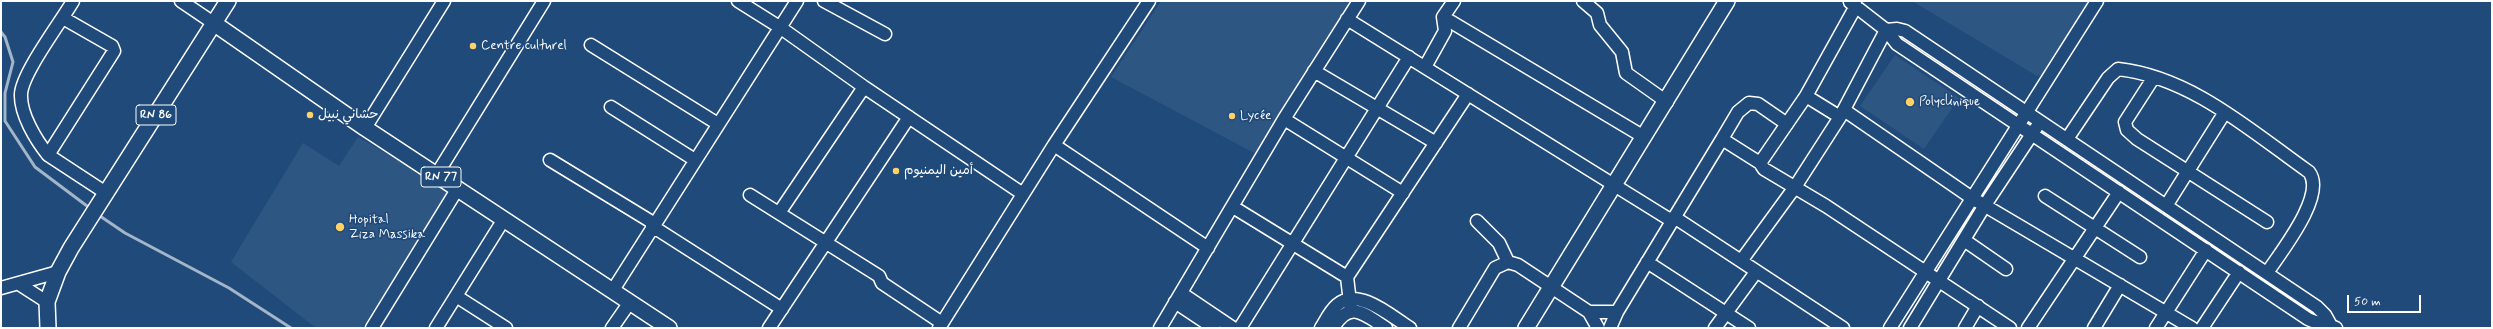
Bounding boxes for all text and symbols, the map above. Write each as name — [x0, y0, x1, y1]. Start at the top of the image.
place label: Centre culturel — [481, 38, 567, 54]
marker: Centre culturel — [468, 41, 478, 51]
place label: Polyclinique — [1919, 94, 1980, 110]
marker: Polyclinique — [1904, 96, 1916, 108]
road number: RN 86 — [136, 105, 176, 125]
place label: حشاني نبيل — [318, 107, 378, 123]
place label: Lycée — [1240, 108, 1271, 124]
marker: حشاني نبيل — [305, 110, 315, 120]
marker: Lycée — [1227, 111, 1237, 121]
place label: أمين اليمنيوم — [904, 163, 973, 179]
marker: أمين اليمنيوم — [891, 166, 901, 176]
road number: RN 77 — [421, 167, 461, 187]
place label: Hopital Ziza Massika — [349, 212, 425, 243]
marker: Hopital Ziza Massika — [334, 221, 346, 233]
scale bar — [2349, 287, 2423, 313]
text: 50 m — [2354, 294, 2381, 310]

